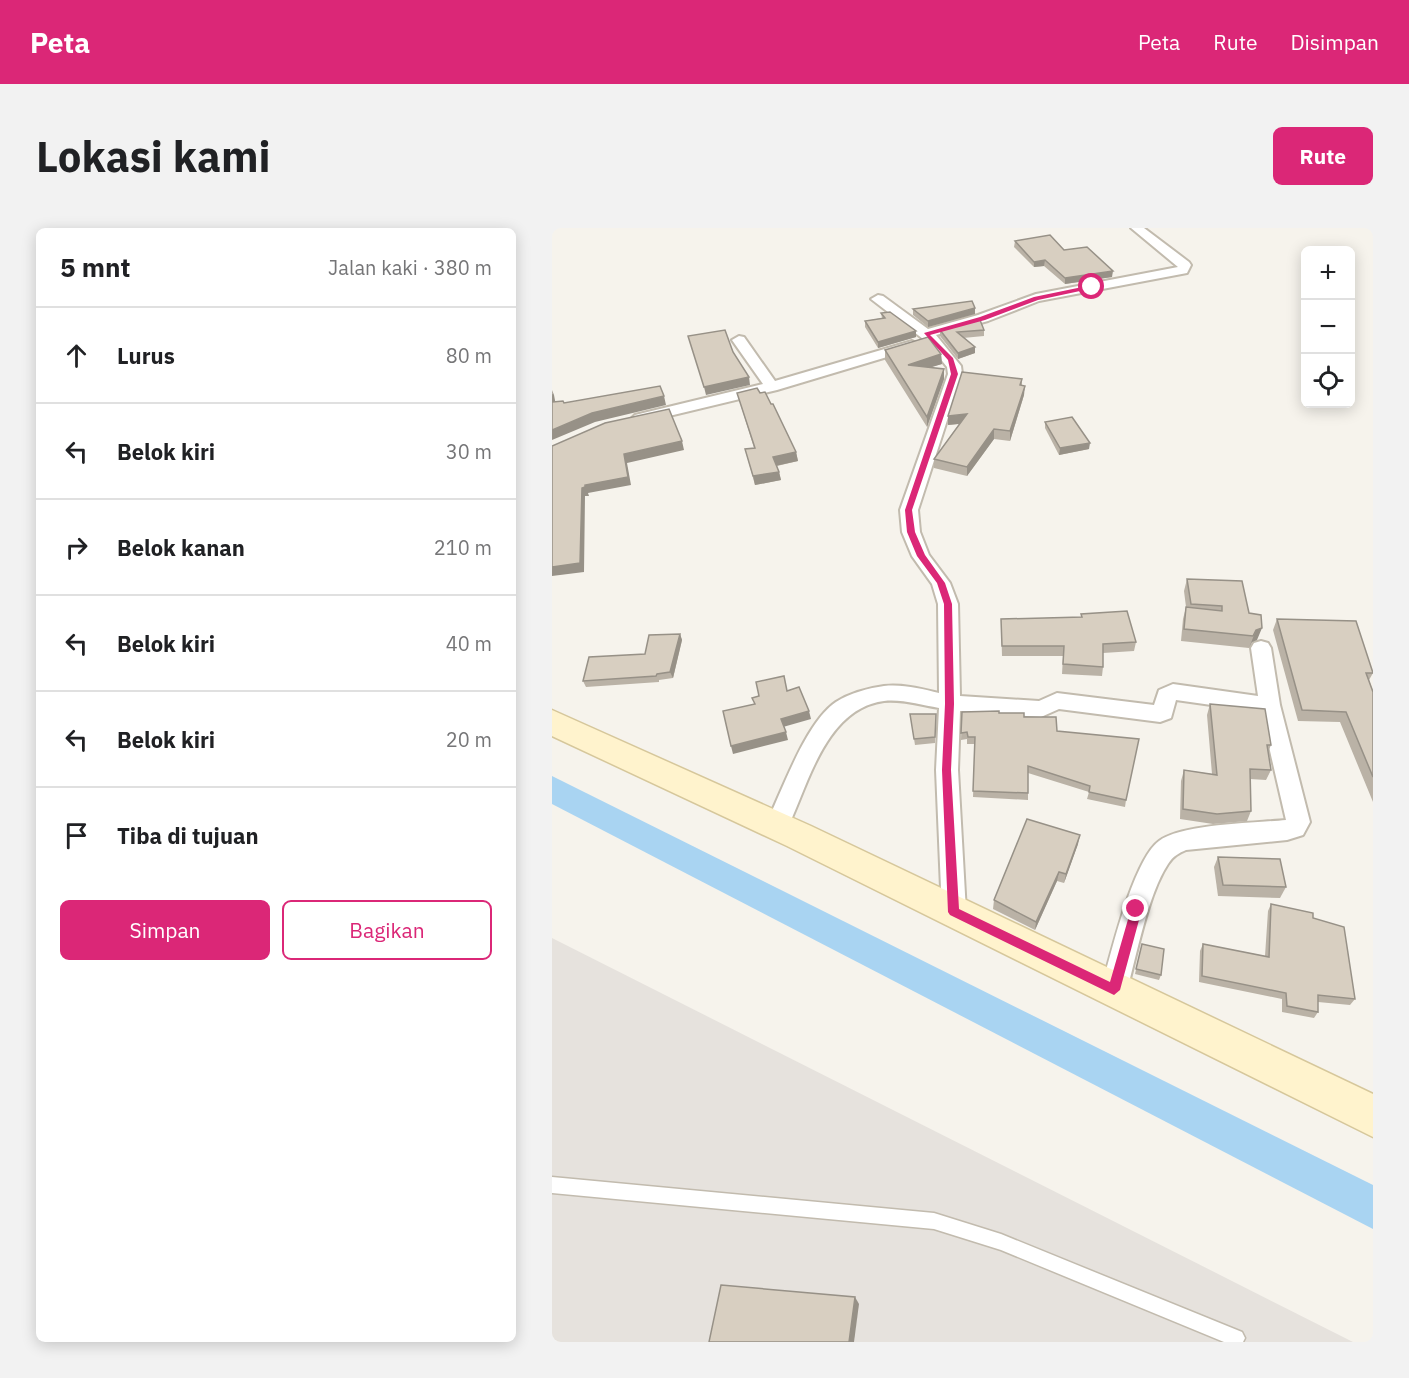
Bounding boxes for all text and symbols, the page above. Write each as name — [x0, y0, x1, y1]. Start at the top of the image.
text: Peta — [30, 24, 90, 61]
text: Peta — [1138, 28, 1180, 56]
text: Rute — [1213, 28, 1258, 56]
text: Disimpan — [1291, 28, 1379, 56]
button: Rute — [1273, 127, 1373, 185]
text: Lokasi kami — [36, 129, 270, 184]
map controls — [1301, 246, 1355, 408]
button: + — [1301, 246, 1355, 300]
text: 5 mnt — [60, 250, 130, 284]
text: Jalan kaki · 380 m — [328, 254, 492, 281]
route start — [1078, 273, 1104, 299]
button: − — [1301, 300, 1355, 354]
icon: ahead — [60, 339, 93, 372]
text: Lurus — [117, 341, 175, 370]
text: 80 m — [446, 342, 492, 369]
button: locate — [1301, 354, 1355, 408]
icon: left — [60, 435, 93, 468]
text: Belok kiri — [117, 437, 215, 466]
text: 30 m — [446, 438, 492, 465]
icon: right — [60, 531, 93, 564]
text: Belok kanan — [117, 533, 245, 562]
text: 210 m — [434, 534, 492, 561]
icon: left — [60, 627, 93, 660]
text: Belok kiri — [117, 629, 215, 658]
text: 40 m — [446, 630, 492, 657]
icon: left — [60, 723, 93, 756]
text: Belok kiri — [117, 725, 215, 754]
text: 20 m — [446, 726, 492, 753]
icon: arrive — [60, 819, 93, 852]
text: Tiba di tujuan — [117, 821, 259, 850]
route end — [1122, 895, 1148, 921]
button: Simpan — [60, 900, 270, 960]
button: Bagikan — [282, 900, 492, 960]

